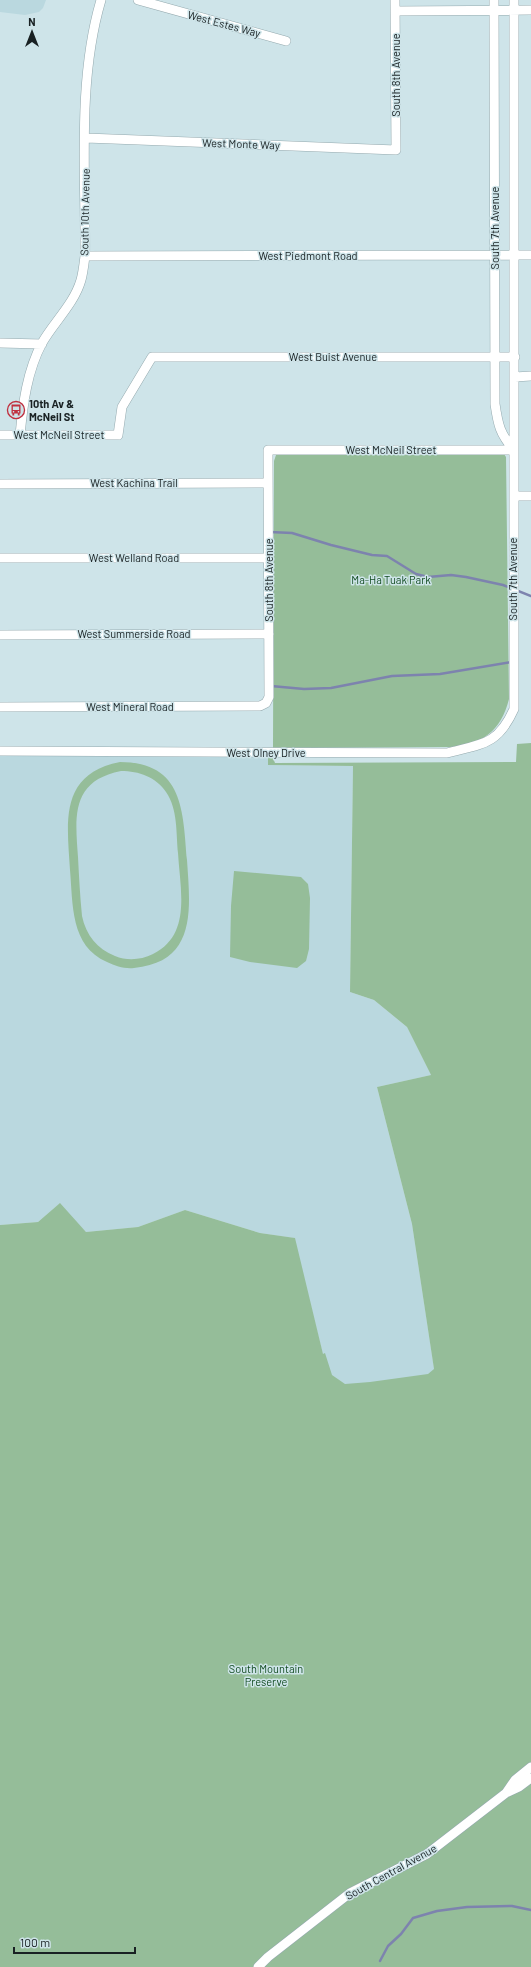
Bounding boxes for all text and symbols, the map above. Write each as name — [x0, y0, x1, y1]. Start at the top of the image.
street label: West Estes Way — [186, 8, 262, 40]
north arrow — [12, 12, 52, 52]
text: N — [28, 15, 36, 28]
street label: South 8th Avenue — [389, 33, 402, 117]
street label: West Monte Way — [202, 136, 280, 151]
street label: South 10th Avenue — [77, 168, 92, 256]
street label: South 7th Avenue — [488, 186, 501, 269]
street label: West Piedmont Road — [258, 249, 358, 262]
street label: West Buist Avenue — [289, 350, 377, 363]
place label: 10th Av & McNeil St — [29, 397, 75, 423]
bus stop icon: 10th Av & McNeil St — [6, 400, 26, 420]
street label: West McNeil Street — [14, 428, 104, 441]
street label: West McNeil Street — [346, 443, 436, 456]
street label: West Kachina Trail — [90, 476, 178, 489]
street label: South 7th Avenue — [506, 537, 519, 620]
street label: South 8th Avenue — [262, 538, 275, 622]
street label: West Welland Road — [89, 551, 179, 564]
park label: Ma-Ha Tuak Park — [351, 573, 431, 586]
street label: West Summerside Road — [77, 627, 191, 640]
street label: West Mineral Road — [86, 700, 174, 713]
street label: West Olney Drive — [226, 746, 306, 759]
park label: South Mountain Preserve — [229, 1662, 303, 1688]
street label: South Central Avenue — [343, 1841, 439, 1902]
scale bar — [14, 1929, 135, 1955]
text: 100 m — [20, 1935, 50, 1949]

